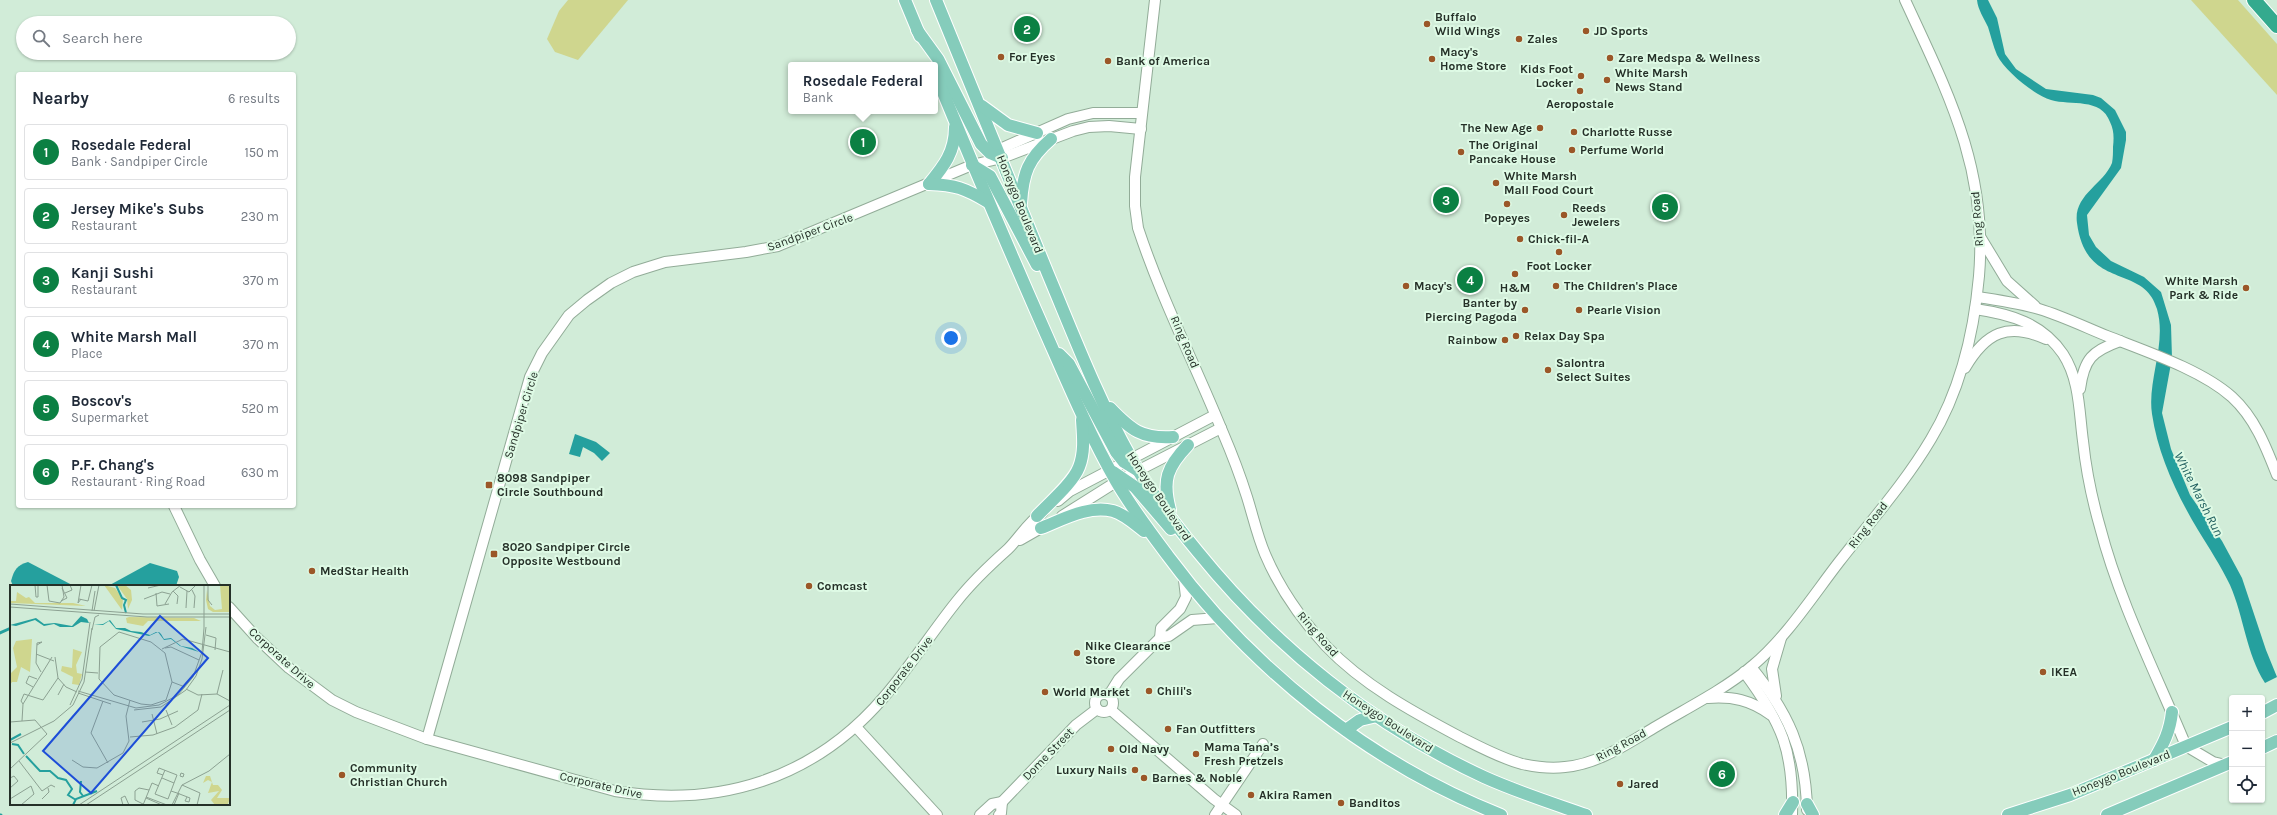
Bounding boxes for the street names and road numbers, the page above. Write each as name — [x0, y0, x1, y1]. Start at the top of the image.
street label: Honeygo Boulevard — [994, 153, 1046, 255]
street label: Ring Road — [1968, 191, 1986, 247]
street label: Sandpiper Circle — [765, 210, 855, 254]
street label: Ring Road — [1168, 314, 1202, 370]
street label: Sandpiper Circle — [501, 370, 541, 460]
street label: Honeygo Boulevard — [1124, 449, 1194, 543]
street label: Ring Road — [1845, 499, 1891, 551]
street label: Ring Road — [1295, 608, 1341, 660]
street label: Corporate Drive — [246, 625, 318, 691]
street label: Corporate Drive — [873, 633, 935, 709]
street label: Honeygo Boulevard — [1340, 687, 1436, 755]
street label: Dome Street — [1019, 724, 1077, 783]
street label: Ring Road — [1593, 726, 1649, 764]
street label: Honeygo Boulevard — [2070, 747, 2172, 799]
street label: Corporate Drive — [558, 769, 644, 801]

